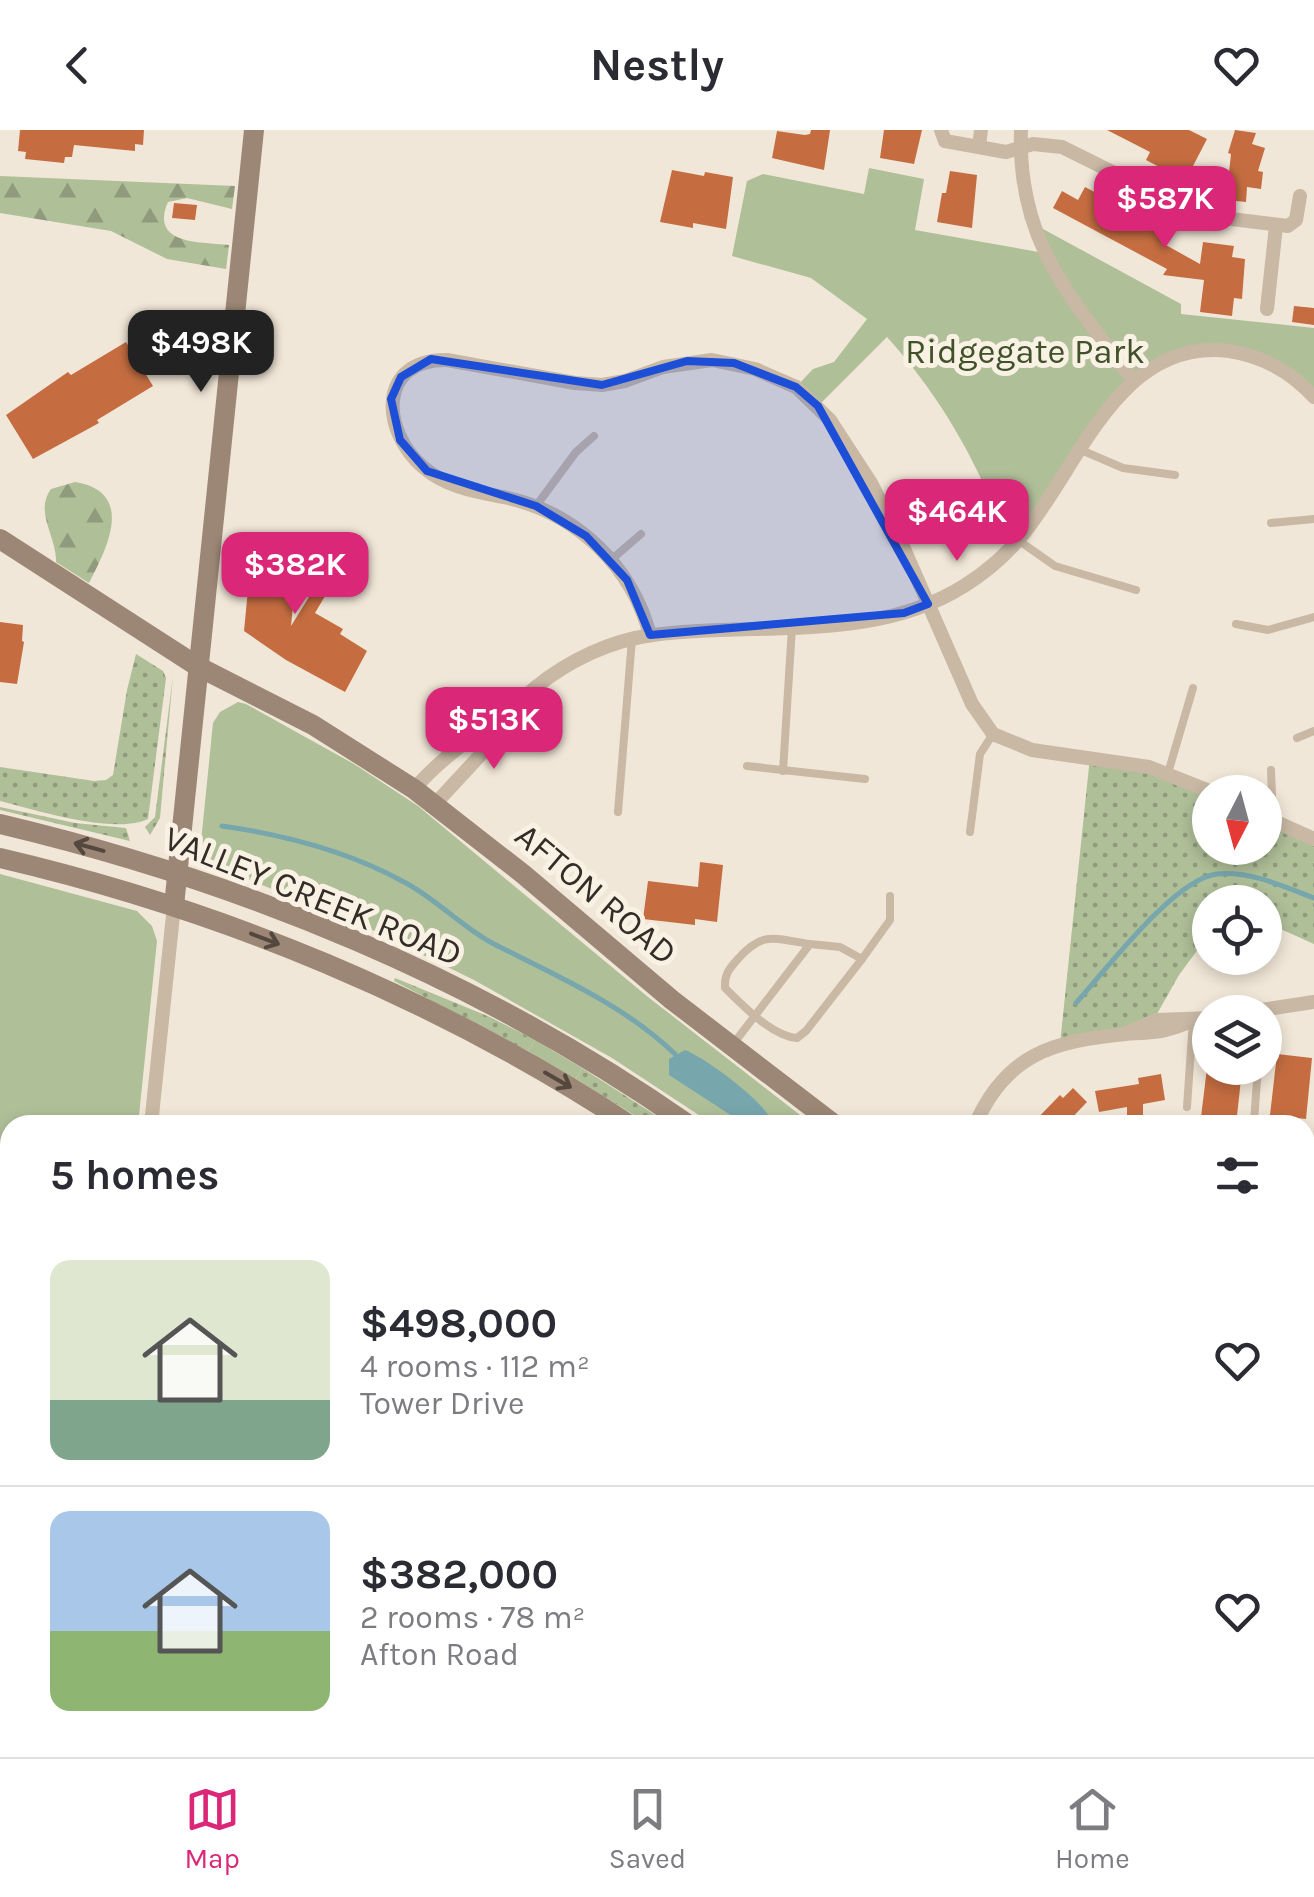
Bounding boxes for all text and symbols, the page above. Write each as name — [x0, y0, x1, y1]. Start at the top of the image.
icon: back — [50, 38, 105, 93]
icon: heart — [1209, 38, 1264, 93]
text: Nestly — [590, 39, 724, 91]
pin: $587K — [1095, 166, 1235, 251]
text: $587K — [1116, 180, 1214, 217]
pin: $498K — [131, 310, 271, 395]
text: $498K — [150, 324, 252, 361]
park label: Ridgegate Park — [905, 331, 1145, 372]
pin: $464K — [887, 479, 1027, 564]
text: $464K — [907, 493, 1007, 530]
pin: $382K — [225, 532, 365, 617]
text: $382K — [244, 546, 346, 583]
pin: $513K — [424, 687, 564, 772]
text: $513K — [448, 701, 540, 738]
north arrow — [1192, 775, 1282, 865]
map controls — [1192, 775, 1282, 1085]
street label: AFTON ROAD — [507, 815, 685, 973]
street label: VALLEY CREEK ROAD — [158, 818, 468, 974]
one-way arrow — [74, 836, 105, 855]
button: locate — [1192, 885, 1282, 975]
one-way arrow — [249, 931, 280, 949]
button: layers — [1192, 995, 1282, 1085]
one-way arrow — [543, 1070, 572, 1090]
icon: filters — [1210, 1148, 1265, 1203]
text: 5 homes — [50, 1150, 219, 1200]
text: $498,000 — [360, 1298, 557, 1348]
icon: home — [130, 1300, 250, 1420]
icon: heart — [1210, 1333, 1265, 1388]
text: 4 rooms · 112 m² — [360, 1348, 590, 1385]
text: Tower Drive — [360, 1385, 525, 1422]
text: $382,000 — [360, 1549, 558, 1599]
icon: home — [130, 1551, 250, 1671]
icon: heart — [1210, 1584, 1265, 1639]
text: 2 rooms · 78 m² — [360, 1599, 585, 1636]
text: Afton Road — [360, 1636, 519, 1673]
tab: Map — [184, 1782, 240, 1875]
tab: Saved — [609, 1782, 686, 1875]
tab: Home — [1055, 1782, 1130, 1875]

